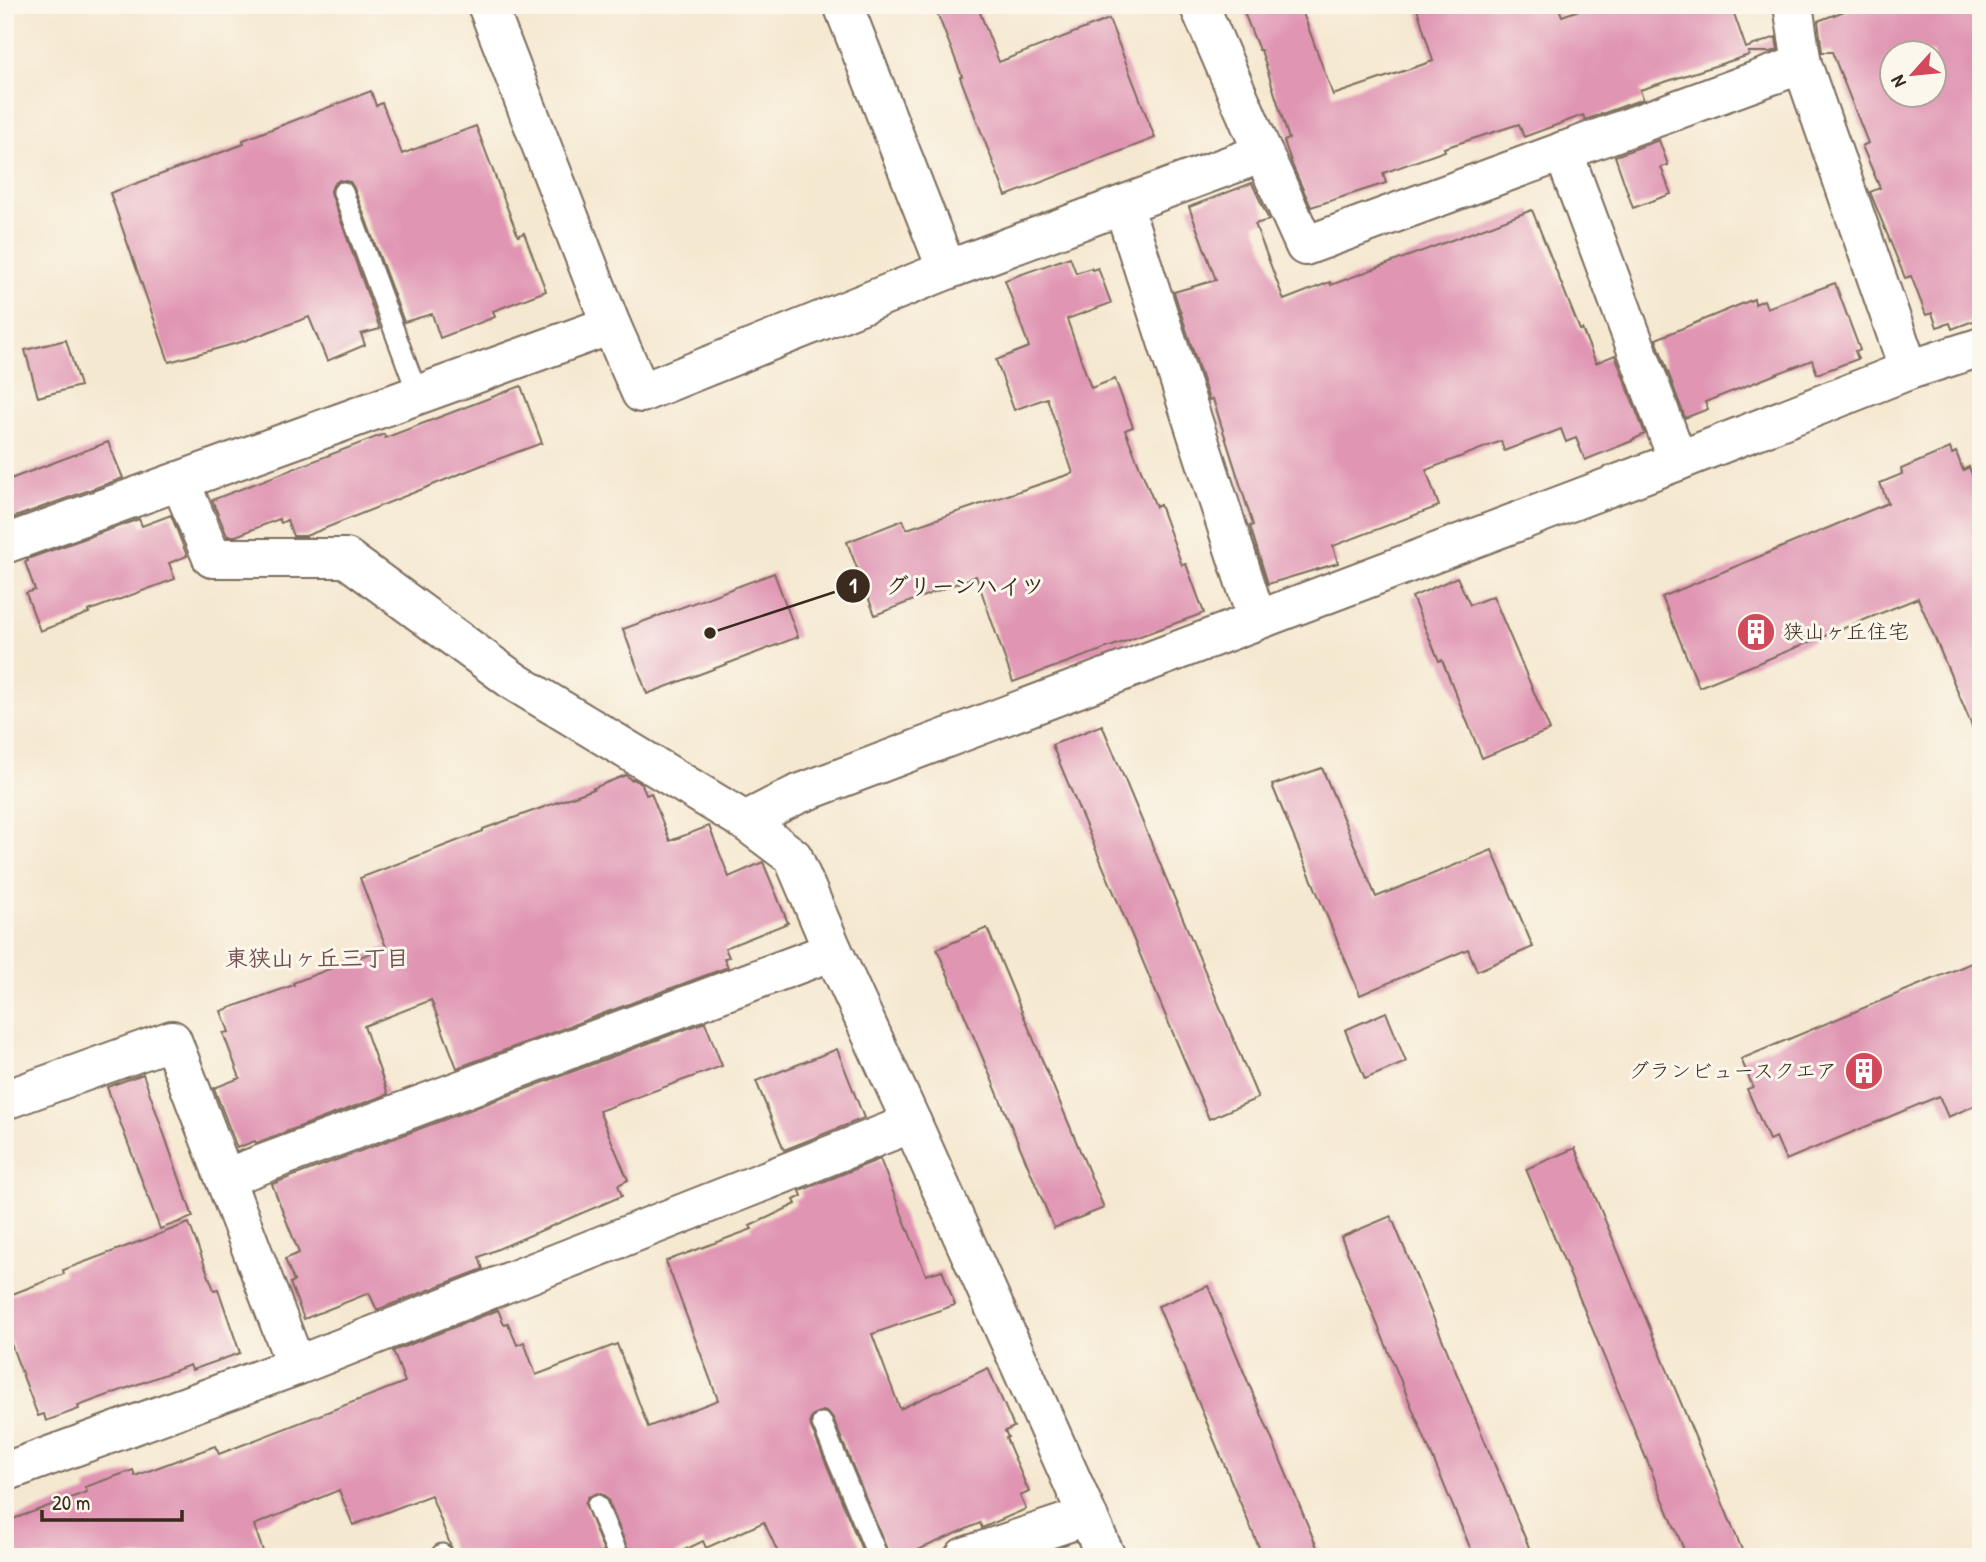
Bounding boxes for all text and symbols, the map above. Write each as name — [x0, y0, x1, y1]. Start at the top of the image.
north arrow — [1878, 38, 1948, 108]
text: N — [1884, 71, 1912, 92]
callout: グリーンハイツ — [836, 564, 1060, 608]
text: グリーンハイツ — [886, 570, 1044, 601]
text: 1 — [849, 571, 857, 600]
building icon: 狭山ヶ丘住宅 — [1735, 611, 1777, 653]
place label: 狭山ヶ丘住宅 — [1783, 617, 1909, 646]
district label: 東狭山ヶ丘三丁目 — [225, 942, 409, 973]
building icon: グランビュースクエア — [1843, 1050, 1885, 1092]
place label: グランビュースクエア — [1628, 1056, 1837, 1085]
scale bar — [42, 1478, 182, 1522]
text: 20 m — [52, 1488, 90, 1517]

